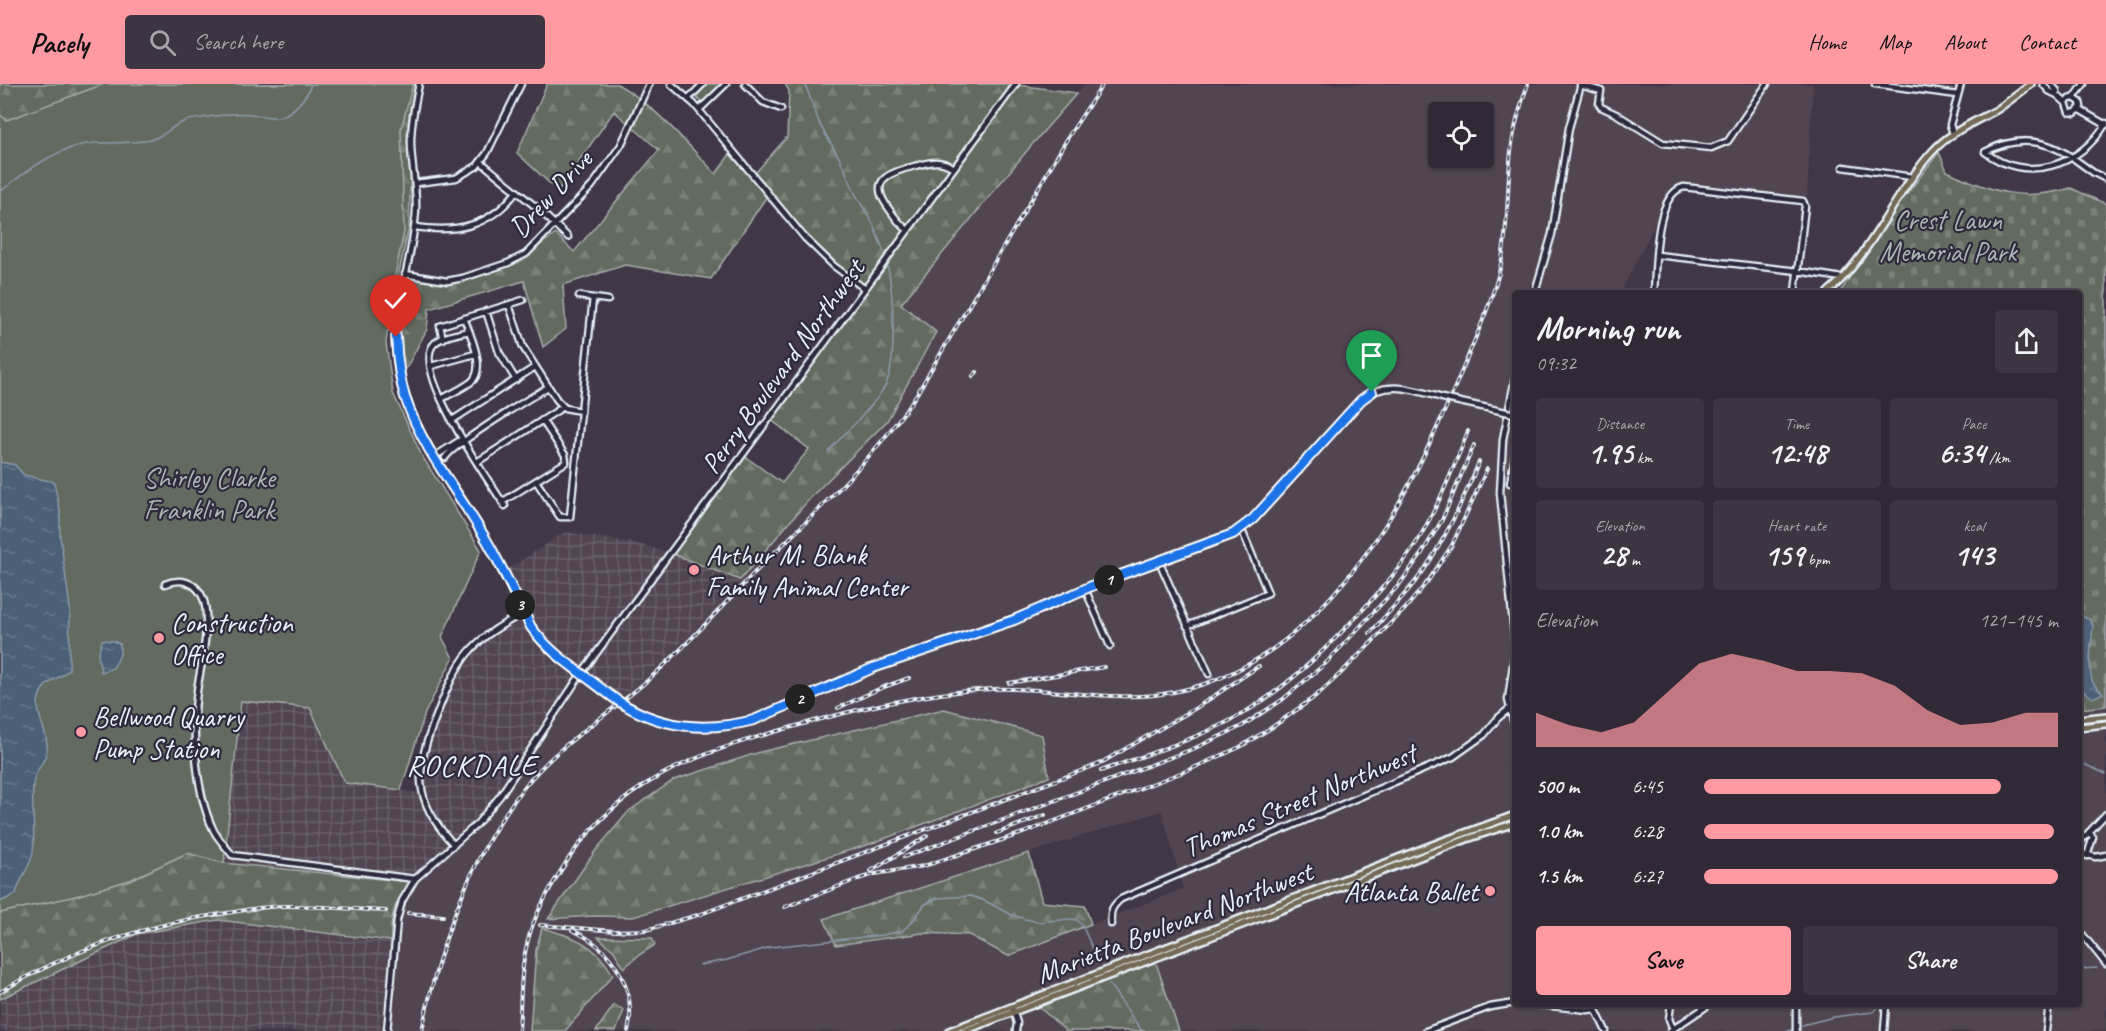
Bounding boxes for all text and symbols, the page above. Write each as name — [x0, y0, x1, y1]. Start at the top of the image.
search box — [125, 15, 545, 69]
text: Pacely — [30, 25, 89, 60]
icon: search — [146, 26, 179, 59]
text: Search here — [194, 28, 283, 56]
text: Home — [1808, 29, 1846, 55]
text: Map — [1879, 29, 1911, 55]
text: About — [1944, 29, 1986, 55]
text: Contact — [2019, 29, 2076, 55]
map controls — [1428, 102, 1494, 168]
button: locate — [1428, 102, 1494, 168]
street label: Drew Drive — [501, 141, 601, 244]
park label: Crest Lawn Memorial Park — [1879, 202, 2018, 269]
street label: Perry Boulevard Northwest — [693, 250, 873, 480]
pin — [370, 275, 421, 337]
icon: check — [379, 284, 412, 317]
text: Morning run — [1536, 307, 1680, 349]
button: share — [1995, 310, 2058, 373]
pin — [1346, 330, 1397, 392]
icon: arrive — [1355, 339, 1388, 372]
text: 09:32 — [1536, 351, 1576, 376]
text: Distance — [1596, 414, 1644, 434]
text: Time — [1785, 414, 1809, 434]
text: Pace — [1962, 414, 1986, 434]
text: 1.95 — [1587, 434, 1633, 472]
text: 12:48 — [1767, 434, 1827, 472]
text: 6:34 — [1938, 434, 1985, 472]
text: km — [1633, 448, 1653, 468]
text: /km — [1985, 448, 2010, 468]
park label: Shirley Clarke Franklin Park — [143, 460, 277, 527]
text: Elevation — [1595, 516, 1645, 536]
text: Heart rate — [1768, 516, 1826, 536]
text: kcal — [1963, 516, 1985, 536]
text: 28 — [1600, 536, 1627, 574]
text: 159 — [1764, 536, 1804, 574]
text: 143 — [1954, 536, 1994, 574]
place label: Arthur M. Blank Family Animal Center — [706, 537, 910, 604]
text: m — [1627, 550, 1640, 570]
text: bpm — [1804, 550, 1830, 570]
marker: Arthur M. Blank Family Animal Center — [687, 563, 701, 577]
pin: 1 — [1094, 565, 1124, 595]
text: 1 — [1105, 570, 1113, 590]
pin: 3 — [505, 590, 535, 620]
text: 3 — [516, 595, 524, 615]
place label: Construction Office — [171, 605, 294, 672]
text: Elevation — [1536, 608, 1598, 633]
text: 121–145 m — [1979, 608, 2058, 633]
marker: Construction Office — [152, 631, 166, 645]
pin: 2 — [785, 684, 815, 714]
text: 2 — [796, 689, 804, 709]
place label: Bellwood Quarry Pump Station — [93, 699, 246, 766]
marker: Bellwood Quarry Pump Station — [74, 725, 88, 739]
street label: Thomas Street Northwest — [1177, 734, 1424, 865]
district label: ROCKDALE — [406, 746, 540, 784]
text: 500 m — [1536, 774, 1579, 799]
text: 6:45 — [1632, 774, 1663, 799]
text: 1.0 km — [1536, 819, 1583, 844]
text: 6:28 — [1632, 819, 1663, 844]
street label: Marietta Boulevard Northwest — [1031, 853, 1320, 991]
text: 1.5 km — [1536, 864, 1582, 889]
text: 6:27 — [1632, 864, 1663, 889]
place label: Atlanta Ballet — [1344, 874, 1481, 909]
marker: Atlanta Ballet — [1483, 884, 1497, 898]
button: Save — [1536, 926, 1791, 995]
button: Share — [1803, 926, 2058, 995]

